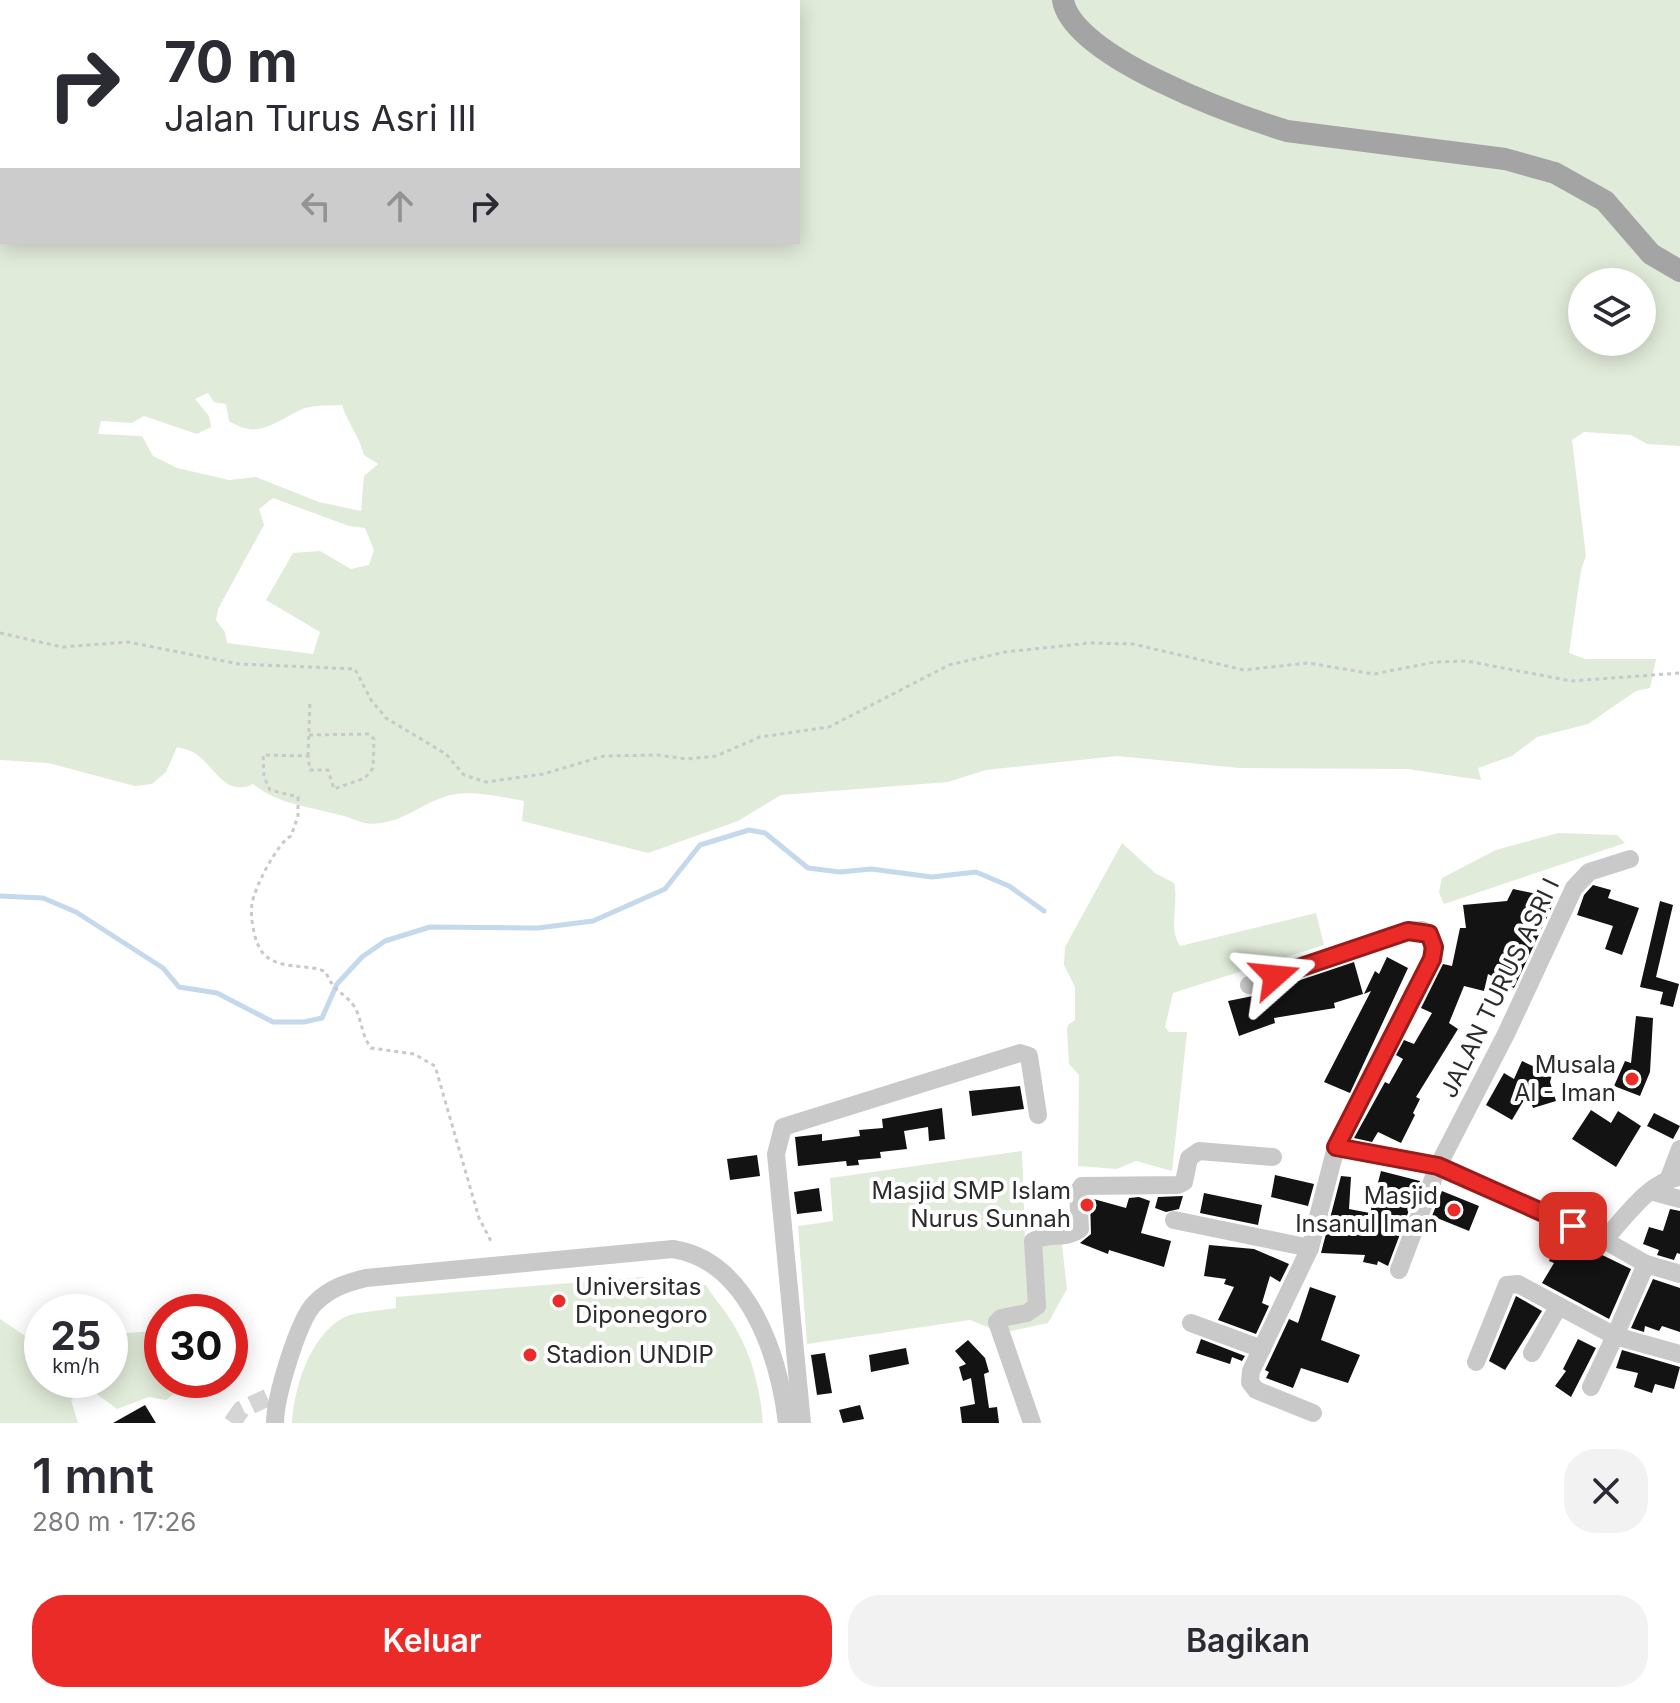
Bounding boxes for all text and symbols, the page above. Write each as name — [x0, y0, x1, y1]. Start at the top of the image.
text: 70 m — [164, 28, 298, 96]
icon: right — [32, 32, 136, 136]
text: Jalan Turus Asri III — [164, 96, 477, 140]
icon: left — [294, 184, 338, 228]
icon: ahead — [378, 184, 422, 228]
icon: right — [462, 184, 506, 228]
map controls — [1568, 268, 1656, 356]
button: layers — [1568, 268, 1656, 356]
street label: JALAN TURUS ASRI I — [1434, 873, 1565, 1102]
position arrow — [1233, 934, 1317, 1018]
place label: Musala Al - Iman — [1514, 1050, 1616, 1107]
marker: Musala Al - Iman — [1623, 1070, 1641, 1088]
place label: Masjid SMP Islam Nurus Sunnah — [872, 1176, 1071, 1233]
place label: Masjid Insanul Iman — [1295, 1181, 1438, 1238]
pin — [1539, 1192, 1607, 1260]
marker: Masjid SMP Islam Nurus Sunnah — [1078, 1196, 1096, 1214]
marker: Masjid Insanul Iman — [1445, 1201, 1463, 1219]
icon: arrive — [1551, 1204, 1595, 1248]
place label: Universitas Diponegoro — [575, 1272, 708, 1329]
marker: Universitas Diponegoro — [550, 1292, 568, 1310]
speed limit sign: 30 — [144, 1294, 248, 1398]
text: 25 — [51, 1311, 101, 1360]
place label: Stadion UNDIP — [546, 1340, 714, 1369]
marker: Stadion UNDIP — [521, 1346, 539, 1364]
text: km/h — [52, 1354, 100, 1378]
text: 1 mnt — [32, 1446, 154, 1505]
button: close — [1564, 1449, 1648, 1533]
text: 280 m · 17:26 — [32, 1506, 196, 1537]
button: Keluar — [32, 1595, 832, 1687]
button: Bagikan — [848, 1595, 1648, 1687]

